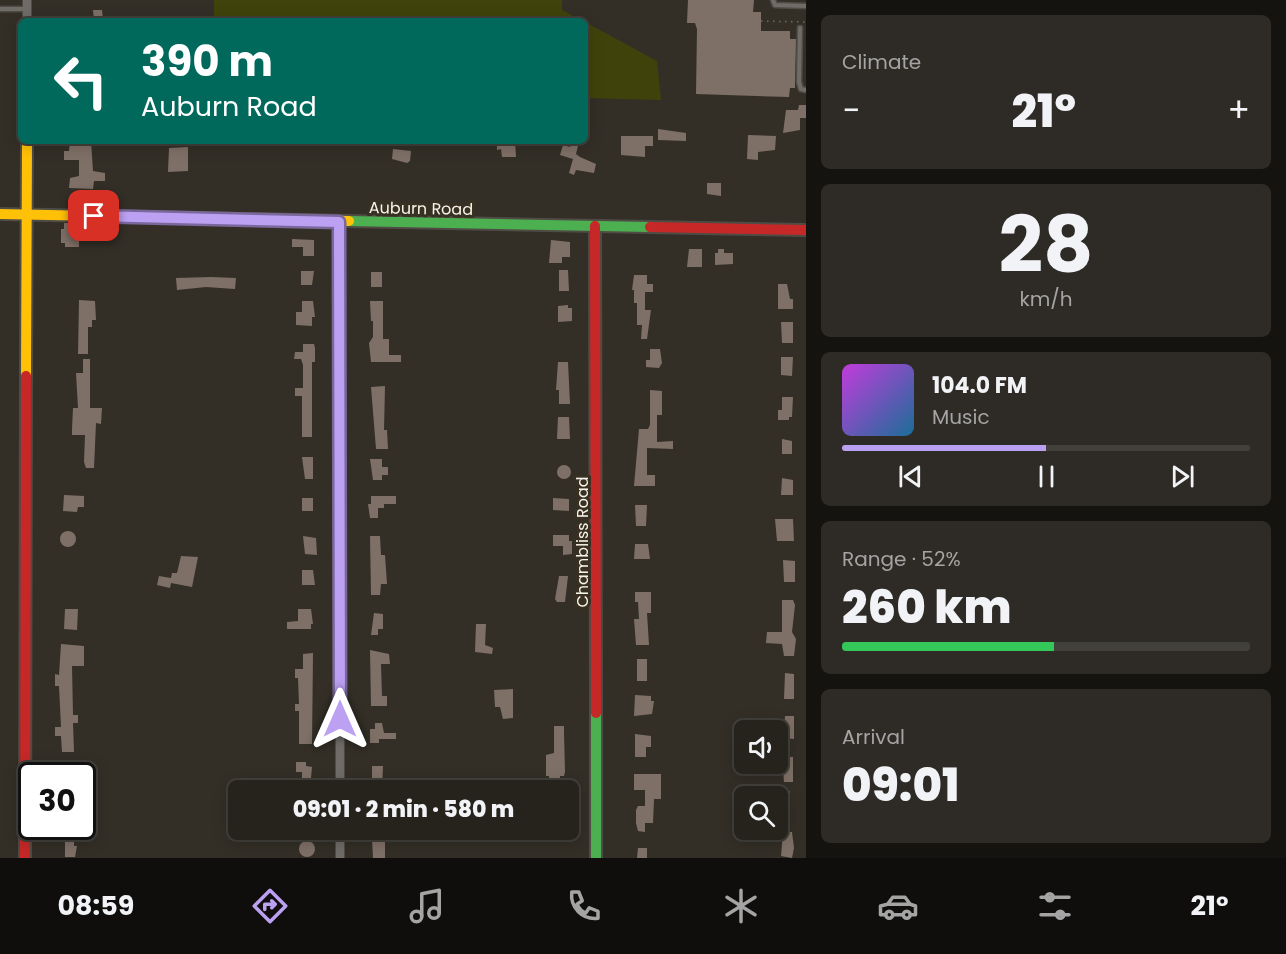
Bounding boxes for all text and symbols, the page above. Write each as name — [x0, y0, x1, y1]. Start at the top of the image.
text: 390 m — [141, 32, 273, 91]
icon: left — [42, 42, 120, 120]
text: Climate — [842, 48, 921, 76]
text: 21° — [1012, 80, 1076, 143]
text: − — [842, 87, 860, 134]
text: + — [1227, 87, 1250, 134]
text: Auburn Road — [141, 88, 317, 125]
pin — [68, 190, 119, 241]
text: 28 — [998, 190, 1094, 299]
street label: Auburn Road — [369, 196, 473, 221]
icon: arrive — [77, 199, 110, 232]
text: km/h — [1019, 285, 1073, 313]
text: 104.0 FM — [932, 370, 1027, 401]
text: Music — [932, 403, 990, 431]
icon: previous — [894, 460, 927, 493]
icon: pause — [1030, 460, 1063, 493]
icon: next — [1166, 460, 1199, 493]
street label: Chambliss Road — [571, 476, 594, 608]
text: Range · 52% — [842, 545, 961, 573]
text: 260 km — [842, 576, 1011, 639]
position arrow — [308, 687, 372, 751]
map controls — [734, 720, 788, 840]
button: sound — [734, 720, 788, 774]
text: Arrival — [842, 723, 905, 751]
text: 09:01 — [842, 754, 959, 817]
speed limit sign: 30 — [18, 762, 96, 840]
button: search — [734, 786, 788, 840]
text: 09:01 · 2 min · 580 m — [293, 794, 514, 825]
icon: directions — [249, 885, 291, 927]
icon: music — [406, 885, 448, 927]
icon: phone — [563, 885, 605, 927]
icon: climate — [720, 885, 762, 927]
icon: car — [877, 885, 919, 927]
icon: filters — [1034, 885, 1076, 927]
text: 08:59 — [57, 887, 134, 924]
text: 21° — [1190, 887, 1228, 924]

